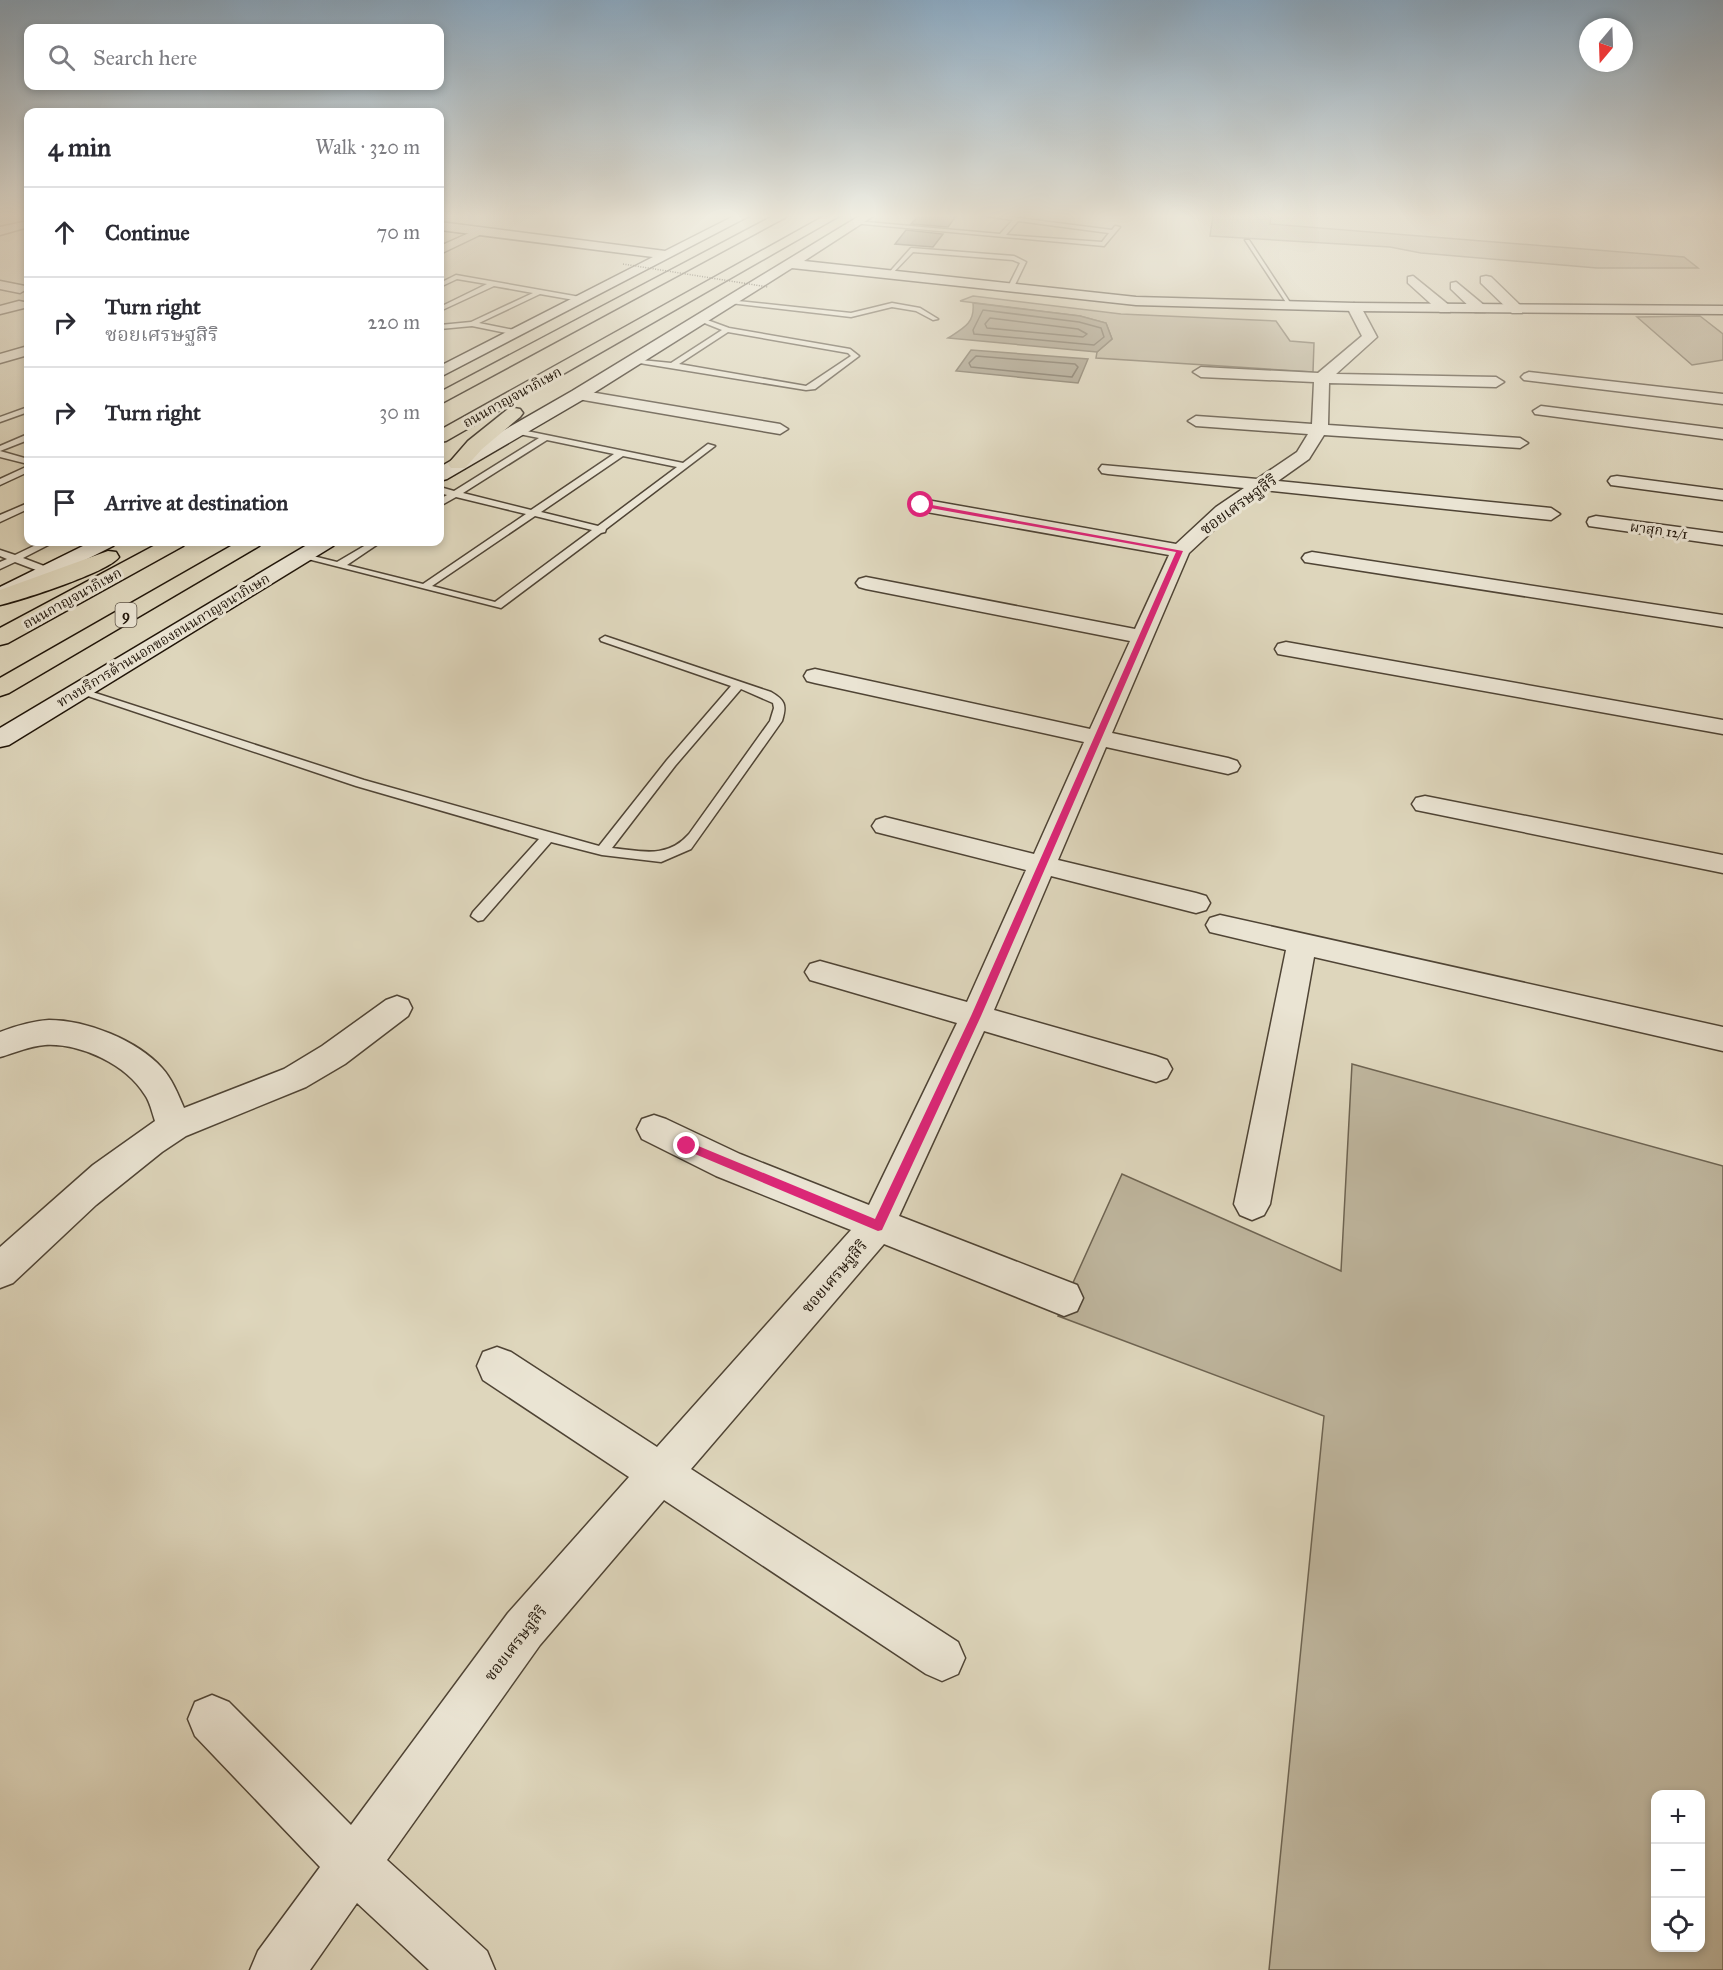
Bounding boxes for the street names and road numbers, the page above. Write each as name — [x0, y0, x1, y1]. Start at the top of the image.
street label: ถนนกาญจนาภิเษก — [460, 363, 565, 432]
street label: ซอยเศรษฐสิริ — [1196, 470, 1281, 539]
street label: ผาสุก 12/1 — [1629, 518, 1689, 543]
street label: ถนนกาญจนาภิเษก — [20, 564, 125, 633]
street label: ทางบริการด้านนอกของถนนกาญจนาภิเษก — [54, 570, 273, 711]
road number: 9 — [116, 603, 136, 627]
street label: ซอยเศรษฐสิริ — [798, 1236, 871, 1317]
street label: ซอยเศรษฐสิริ — [480, 1602, 551, 1685]

